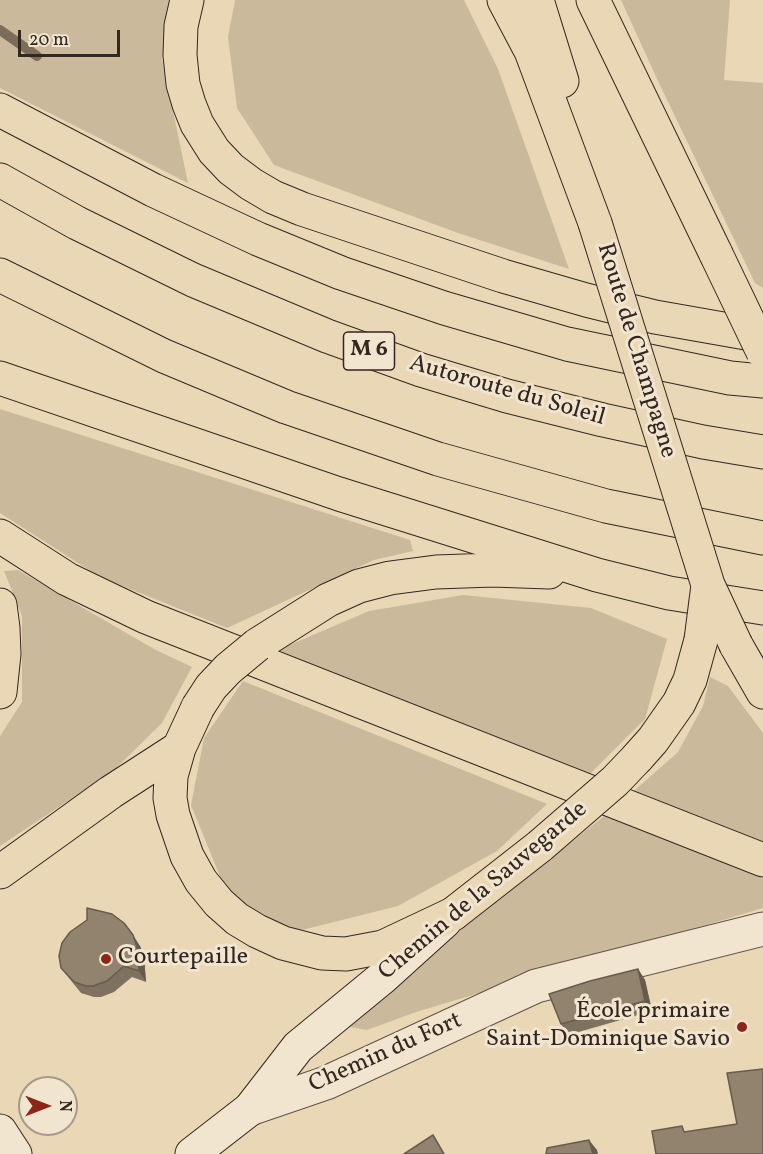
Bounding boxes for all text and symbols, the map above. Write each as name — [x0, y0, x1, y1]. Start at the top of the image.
scale bar — [21, 18, 123, 56]
text: 20 m — [29, 28, 69, 53]
street label: Route de Champagne — [589, 240, 681, 462]
road number: M 6 — [344, 332, 394, 370]
street label: Autoroute du Soleil — [406, 350, 608, 434]
street label: Chemin de la Sauvegarde — [374, 796, 594, 988]
place label: Courtepaille — [118, 945, 248, 973]
marker: Courtepaille — [99, 952, 113, 966]
place label: École primaire Saint-Dominique Savio — [486, 999, 730, 1055]
street label: Chemin du Fort — [305, 1007, 467, 1101]
marker: École primaire Saint-Dominique Savio — [735, 1020, 749, 1034]
north arrow — [18, 1076, 78, 1136]
text: N — [53, 1100, 75, 1112]

